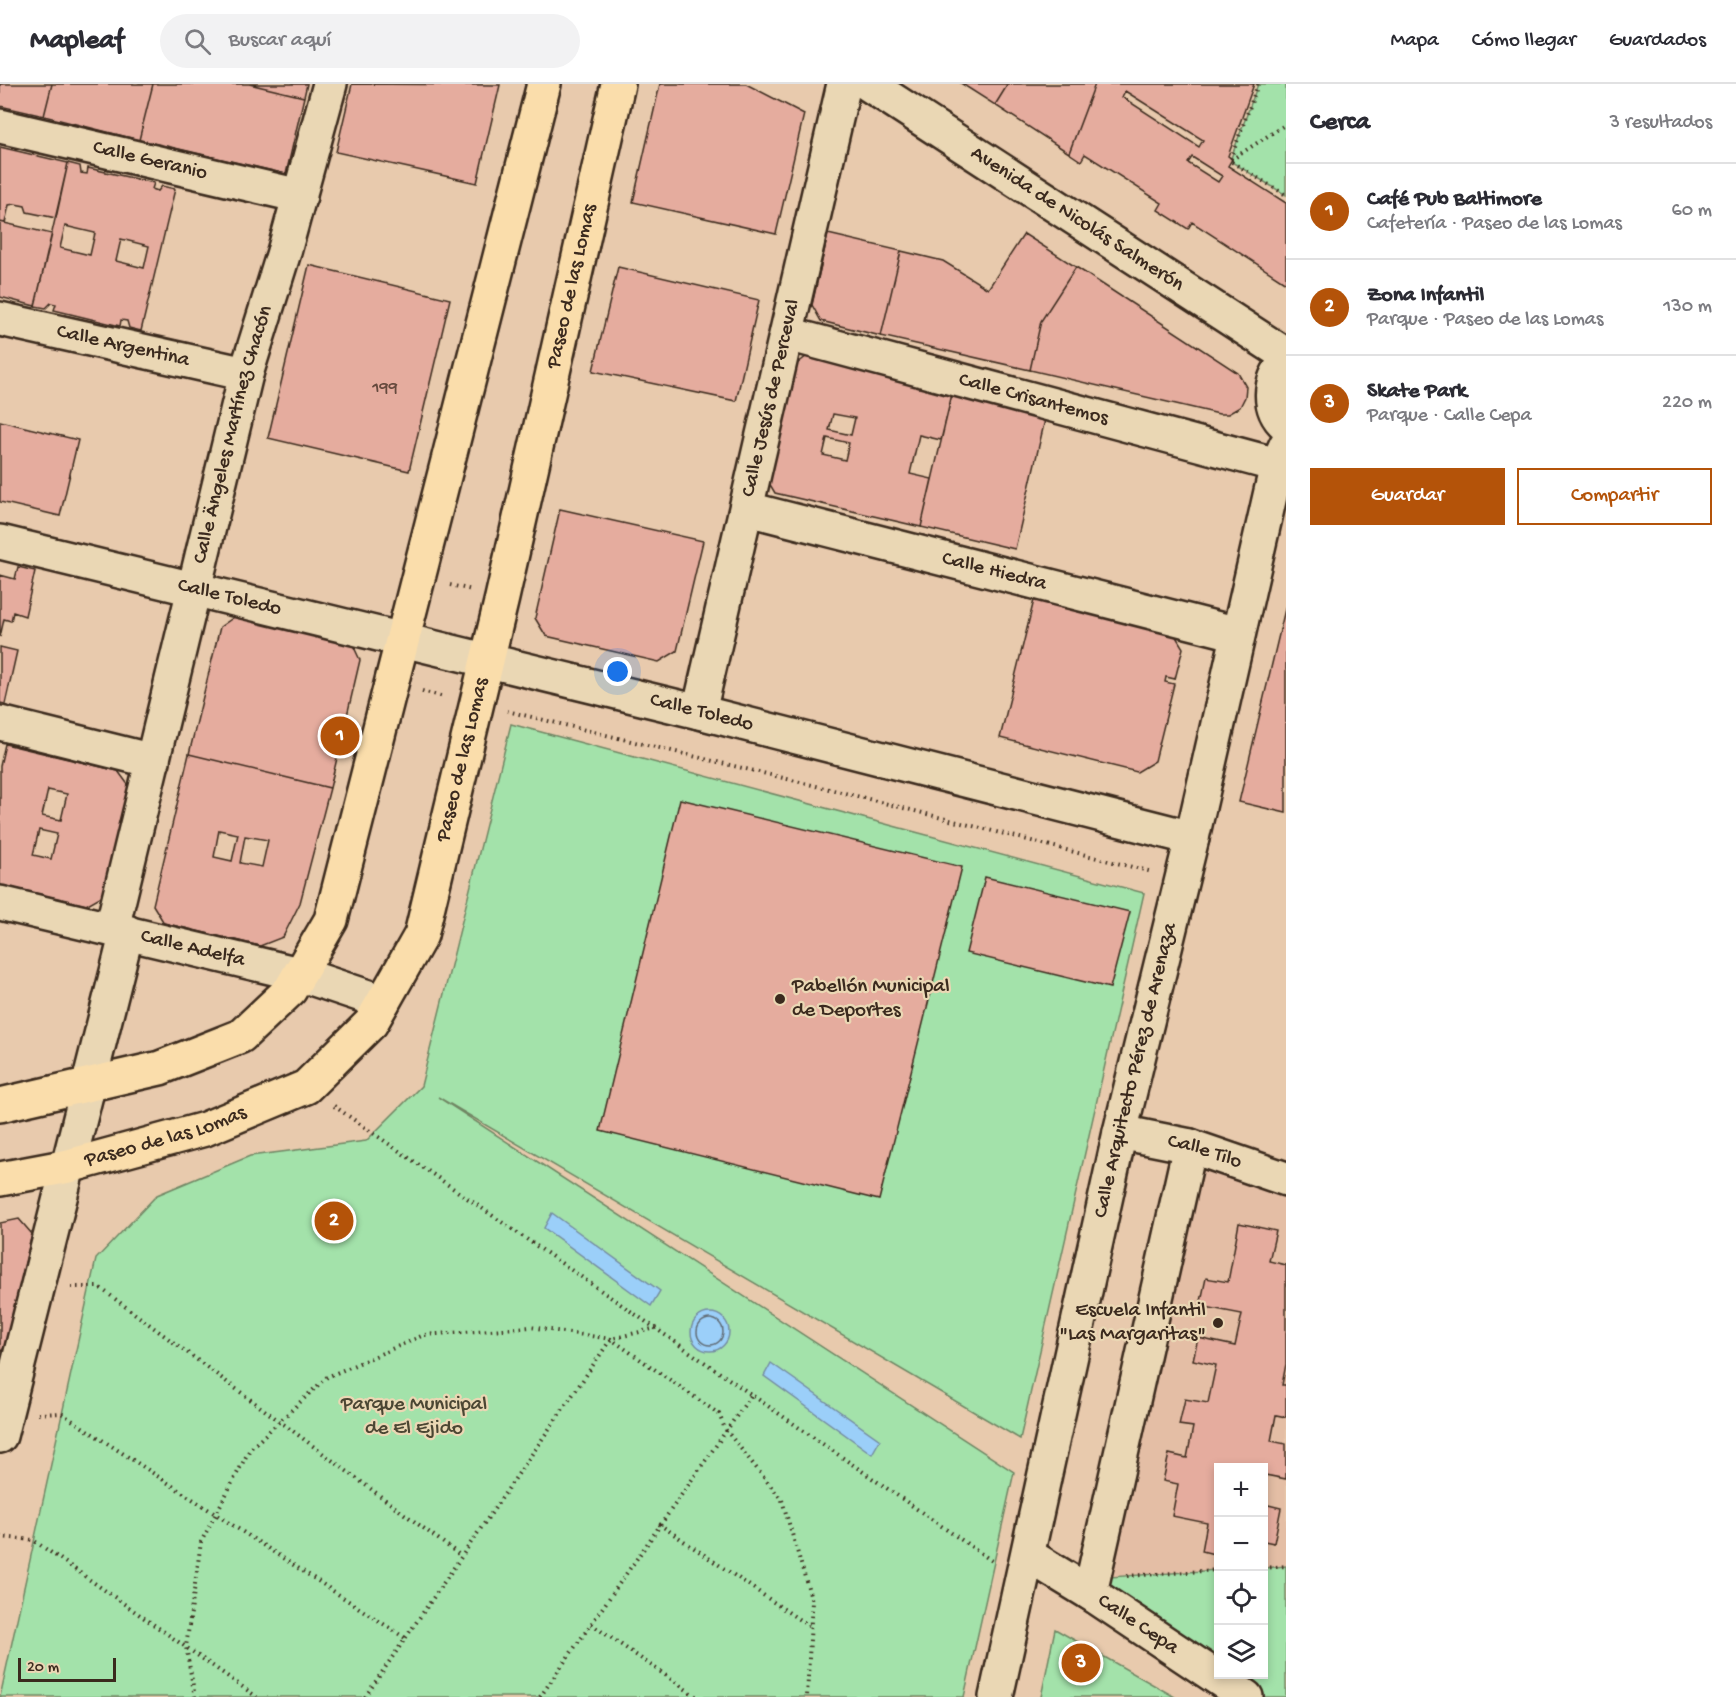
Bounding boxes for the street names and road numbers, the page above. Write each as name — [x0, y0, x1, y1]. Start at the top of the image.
street label: Calle Geranio — [90, 136, 210, 186]
street label: Avenida de Nicolás Salmerón — [965, 141, 1188, 298]
street label: Paseo de las Lomas — [541, 201, 603, 372]
street label: Calle Jesús de Perceval — [737, 297, 806, 499]
street label: Calle Ängeles Martínez Chacón — [188, 303, 279, 566]
street label: Calle Argentina — [54, 320, 193, 374]
street label: Calle Crisantemos — [956, 368, 1112, 432]
street label: Calle Hiedra — [939, 546, 1050, 597]
street label: Calle Toledo — [175, 573, 284, 622]
street label: Paseo de las Lomas — [431, 674, 495, 845]
street label: Calle Toledo — [647, 688, 756, 738]
street label: Calle Arquitecto Pérez de Arenaza — [1089, 919, 1184, 1220]
street label: Calle Adelfa — [138, 924, 249, 974]
street label: Paseo de las Lomas — [81, 1100, 251, 1174]
street label: Calle Tilo — [1165, 1129, 1245, 1175]
street label: Calle Cepa — [1092, 1589, 1184, 1662]

